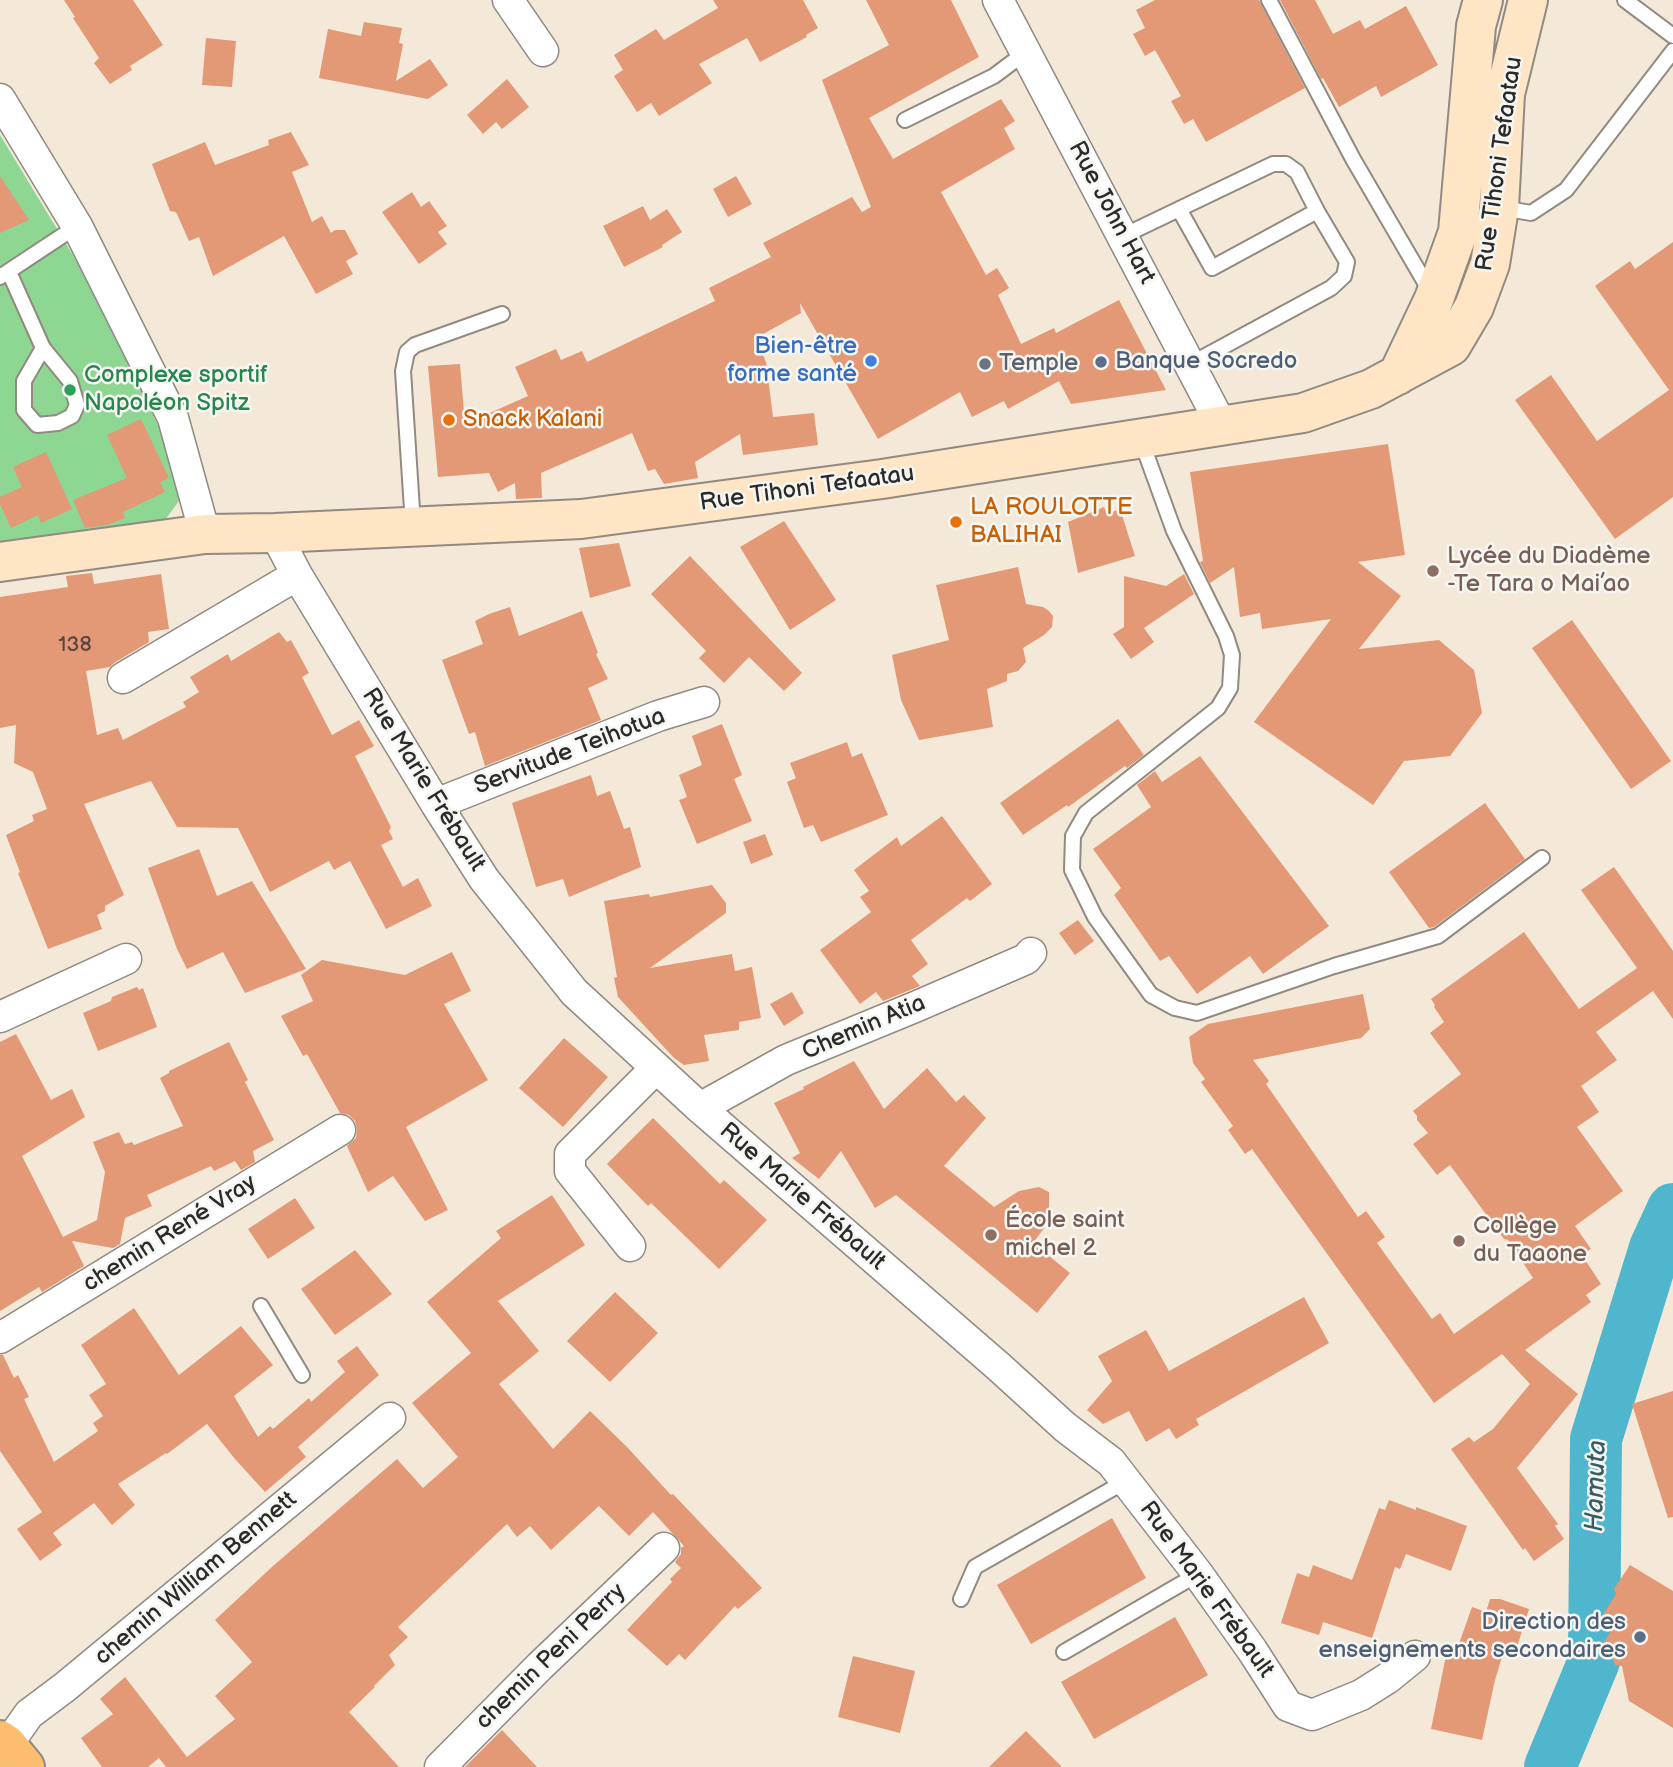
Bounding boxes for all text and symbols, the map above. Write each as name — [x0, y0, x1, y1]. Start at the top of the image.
street label: Rue Tihoni Tefaatau — [1471, 55, 1529, 273]
street label: Rue John Hart — [1061, 137, 1161, 289]
place label: Bien-être forme santé — [728, 333, 857, 389]
place label: Banque Socredo — [1115, 348, 1297, 376]
place label: Temple — [999, 350, 1078, 378]
marker: Bien-être forme santé — [863, 353, 879, 369]
marker: Banque Socredo — [1093, 354, 1109, 370]
marker: Temple — [977, 356, 993, 372]
place label: Complexe sportif Napoléon Spitz — [84, 362, 268, 418]
marker: Complexe sportif Napoléon Spitz — [62, 382, 78, 398]
place label: Snack Kalani — [463, 406, 602, 434]
marker: Snack Kalani — [441, 412, 457, 428]
street label: Rue Tihoni Tefaatau — [698, 460, 916, 518]
place label: LA ROULOTTE BALIHAI — [970, 494, 1133, 550]
marker: LA ROULOTTE BALIHAI — [948, 514, 964, 530]
place label: Lycée du Diadème -Te Tara o Mai’ao — [1447, 543, 1651, 599]
marker: Lycée du Diadème -Te Tara o Mai’ao — [1425, 563, 1441, 579]
house number: 138 — [58, 633, 92, 659]
street label: Rue Marie Frébault — [355, 683, 491, 877]
street label: Servitude Teihotua — [470, 702, 670, 802]
street label: Chemin Atia — [798, 989, 930, 1067]
street label: Rue Marie Frébault — [713, 1117, 891, 1277]
street label: chemin René Vray — [78, 1169, 262, 1299]
place label: École saint michel 2 — [1005, 1207, 1125, 1263]
place label: Collège du Taaone — [1473, 1213, 1587, 1269]
marker: École saint michel 2 — [983, 1227, 999, 1243]
marker: Collège du Taaone — [1451, 1233, 1467, 1249]
water label: Hamuta — [1580, 1440, 1614, 1532]
street label: chemin William Bennett — [89, 1486, 303, 1672]
street label: Rue Marie Frébault — [1132, 1496, 1280, 1684]
street label: chemin Peni Perry — [470, 1578, 632, 1736]
place label: Direction des enseignements secondaires — [1318, 1609, 1626, 1665]
marker: Direction des enseignements secondaires — [1632, 1629, 1648, 1645]

